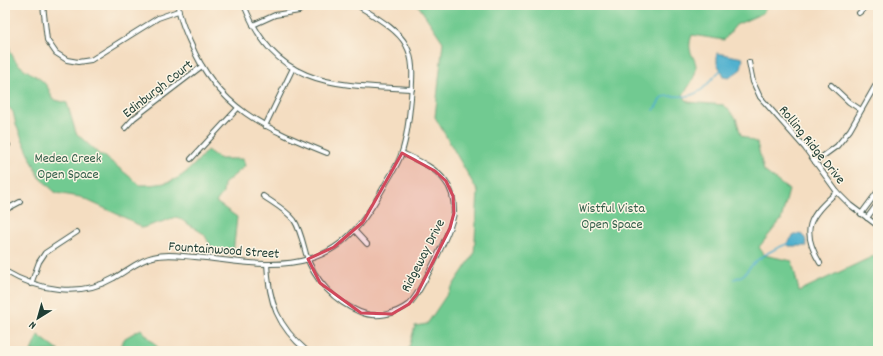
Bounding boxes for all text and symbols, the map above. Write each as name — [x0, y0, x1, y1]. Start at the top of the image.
street label: Edinburgh Court — [119, 56, 198, 123]
street label: Rolling Ridge Drive — [773, 101, 850, 189]
park label: Medea Creek Open Space — [34, 149, 102, 185]
park label: Wistful Vista Open Space — [579, 199, 645, 235]
street label: Ridgeway Drive — [397, 216, 451, 296]
street label: Fountainwood Street — [168, 237, 280, 265]
north arrow — [18, 298, 58, 338]
text: N — [26, 316, 40, 332]

